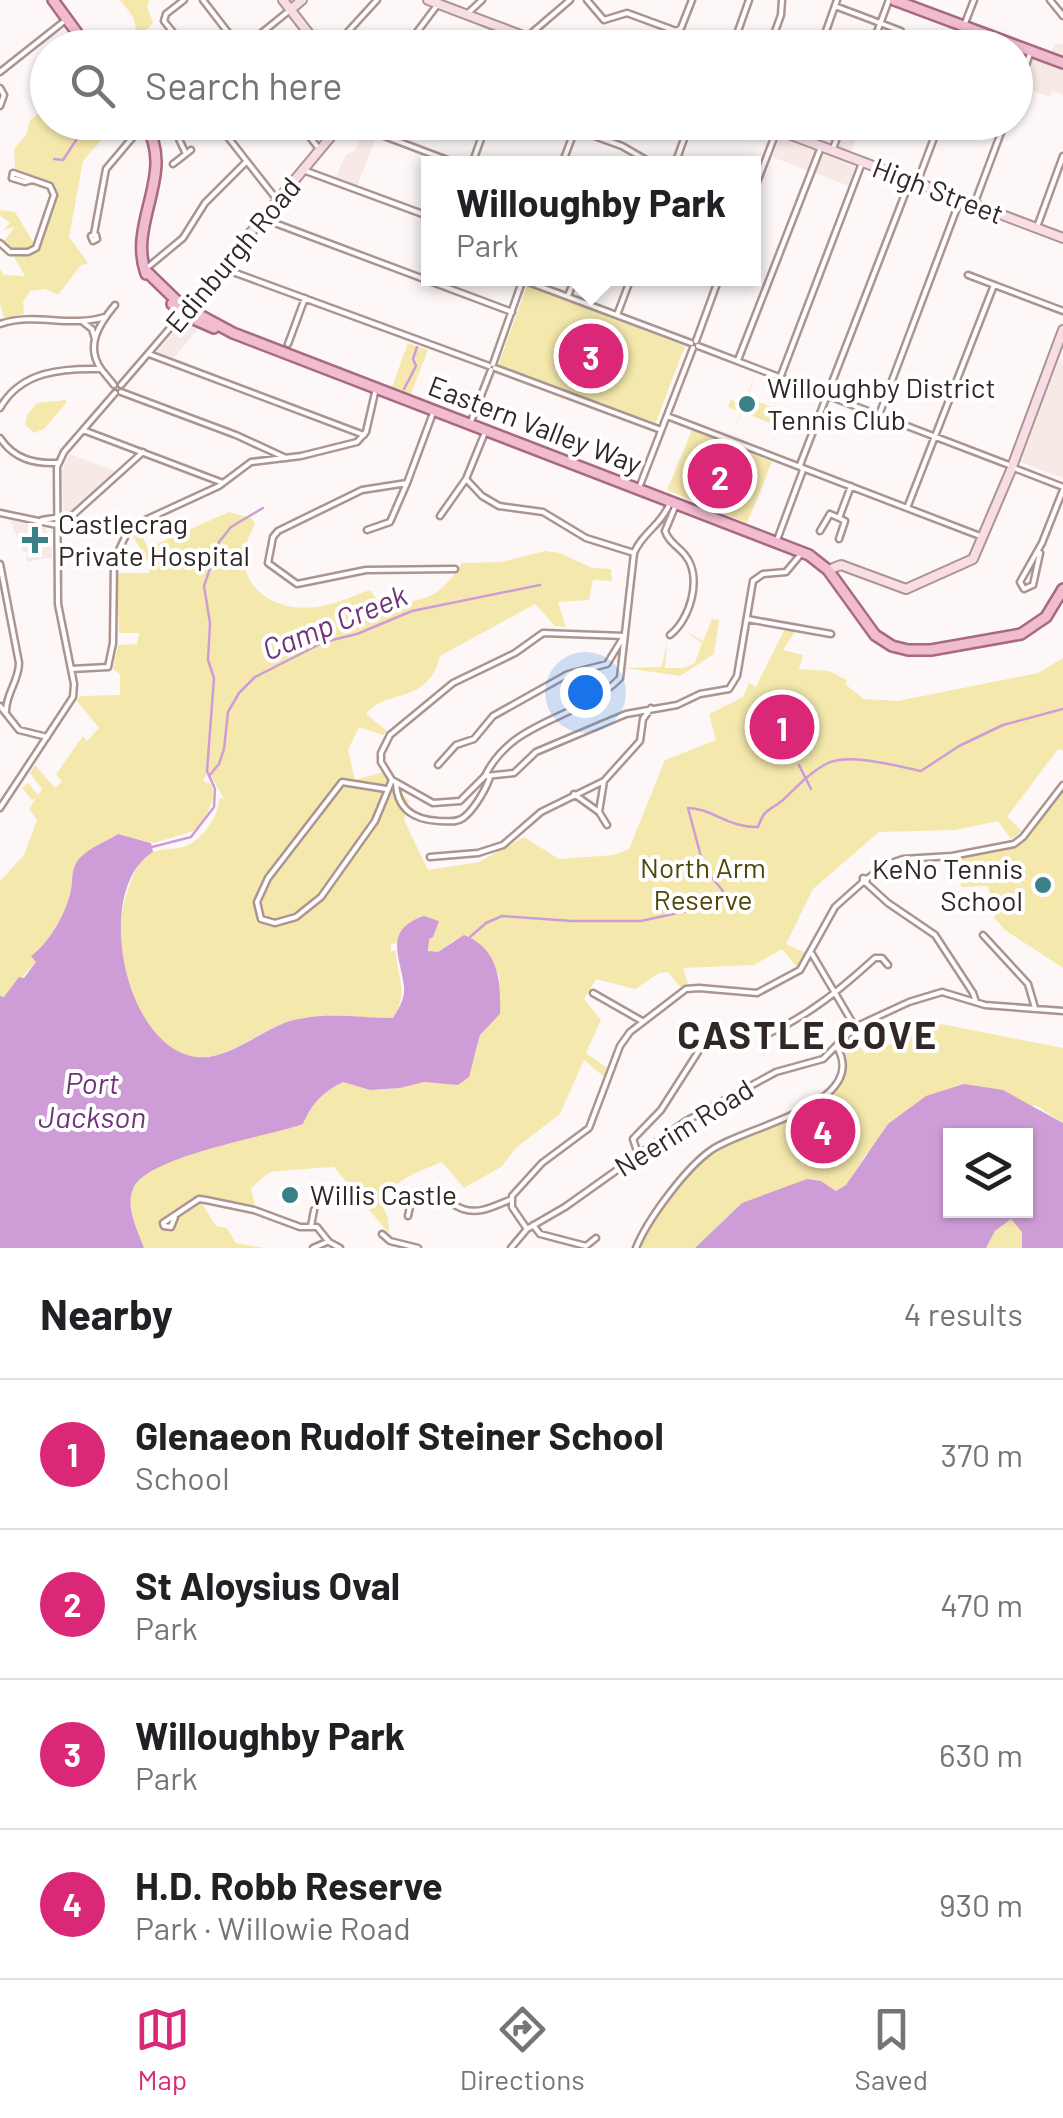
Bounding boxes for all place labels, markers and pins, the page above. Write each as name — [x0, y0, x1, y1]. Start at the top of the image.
pin: 3 — [558, 318, 624, 394]
place label: Willoughby District Tennis Club — [767, 370, 996, 436]
marker: Willoughby District Tennis Club — [736, 393, 758, 415]
pin: 2 — [688, 438, 752, 514]
place label: Castlecrag Private Hospital — [58, 506, 250, 572]
marker: Castlecrag Private Hospital — [22, 527, 48, 553]
pin: 1 — [750, 690, 814, 764]
place label: KeNo Tennis School — [872, 851, 1023, 917]
marker: KeNo Tennis School — [1032, 874, 1054, 896]
pin: 4 — [790, 1094, 856, 1168]
place label: Willis Castle — [310, 1177, 457, 1211]
marker: Willis Castle — [279, 1184, 301, 1206]

